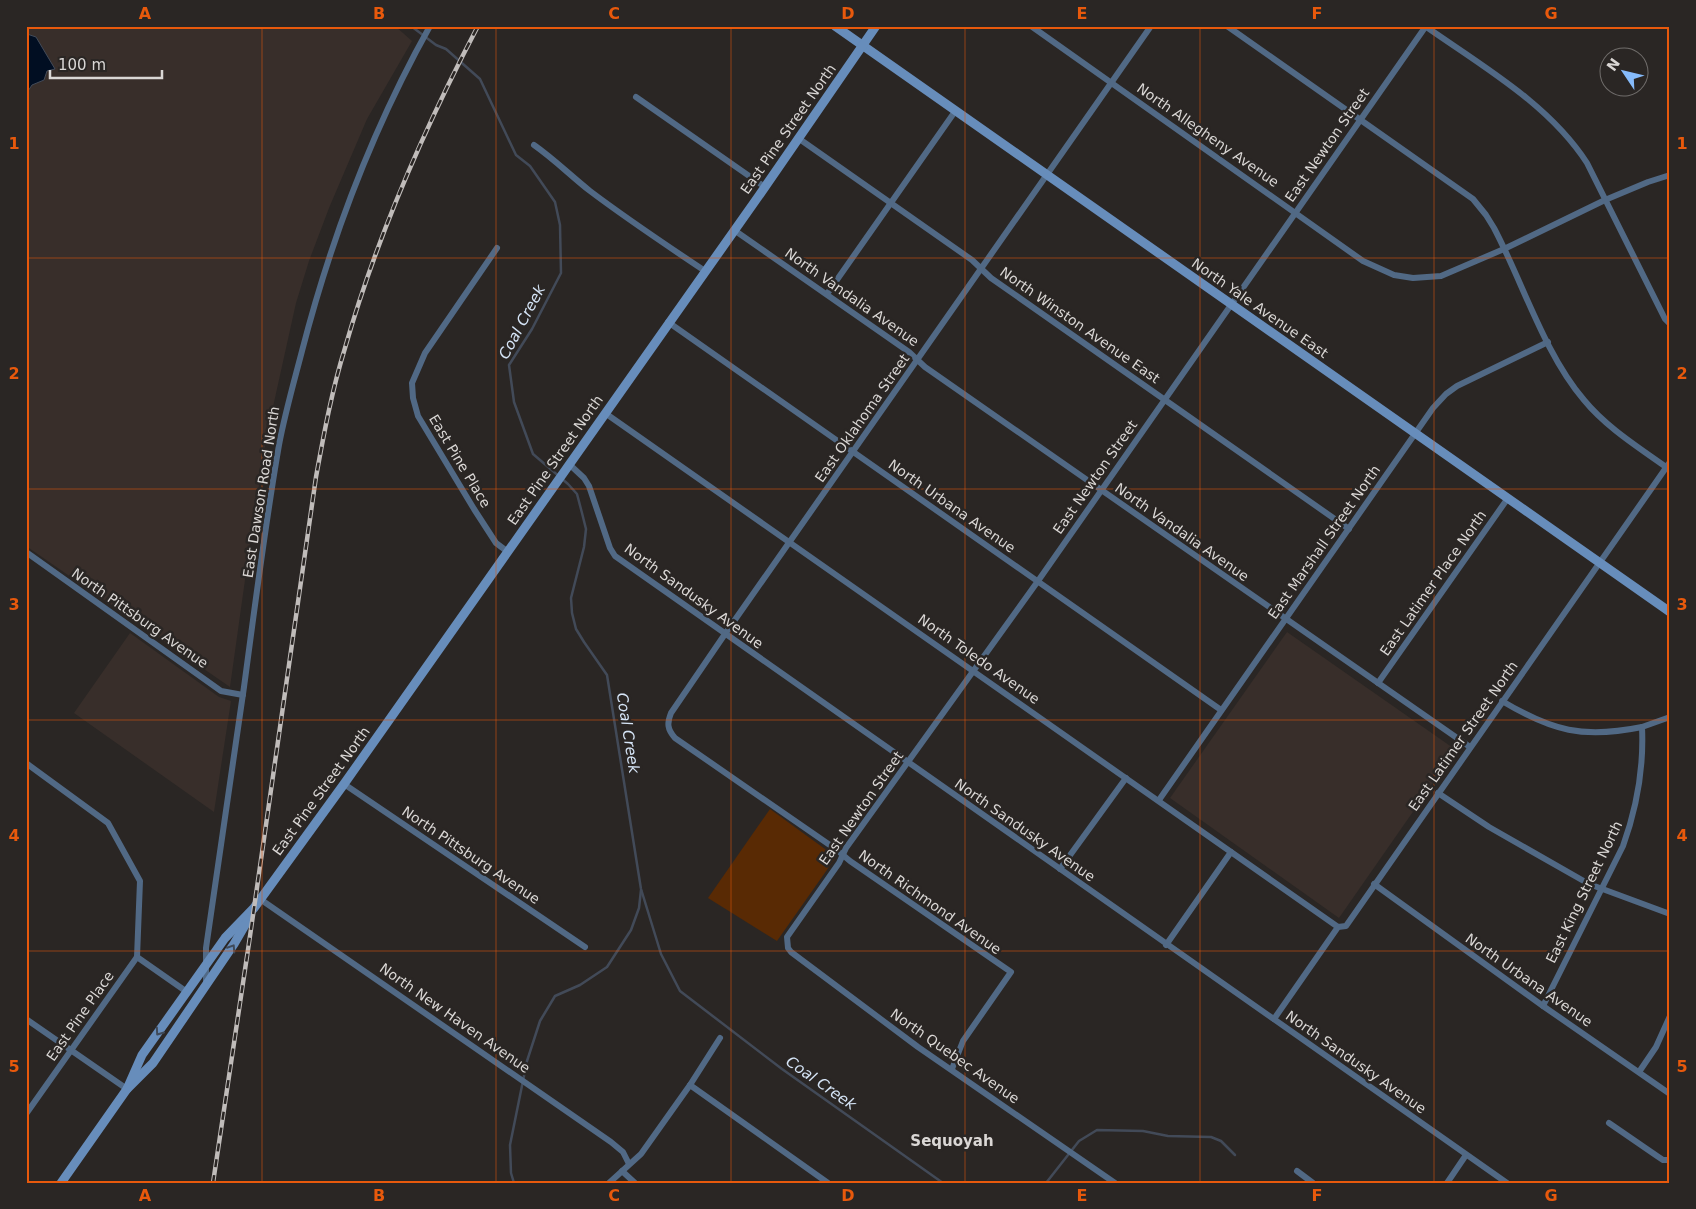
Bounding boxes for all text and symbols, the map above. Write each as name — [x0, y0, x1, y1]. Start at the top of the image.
text: A — [139, 4, 152, 23]
text: B — [373, 4, 385, 23]
text: C — [608, 4, 620, 23]
text: D — [841, 4, 855, 23]
text: E — [1077, 4, 1087, 23]
text: F — [1312, 4, 1322, 23]
text: G — [1544, 4, 1558, 23]
scale bar — [50, 48, 162, 80]
north arrow — [1598, 48, 1648, 98]
text: N — [1603, 55, 1623, 74]
text: 100 m — [58, 56, 106, 74]
street label: East Pine Street North — [737, 61, 839, 197]
street label: North Allegheny Avenue — [1134, 80, 1282, 190]
street label: East Newton Street — [1282, 85, 1373, 205]
text: 1 — [8, 134, 20, 153]
text: 1 — [1676, 134, 1688, 153]
street label: North Vandalia Avenue — [782, 245, 922, 349]
street label: North Yale Avenue East — [1189, 255, 1332, 361]
street label: North Winston Avenue East — [997, 264, 1163, 387]
water label: Coal Creek — [495, 281, 550, 362]
street label: East Oklahoma Street — [812, 350, 913, 485]
text: 2 — [8, 364, 20, 383]
text: 2 — [1676, 364, 1688, 383]
street label: East Pine Street North — [504, 392, 606, 528]
street label: East Dawson Road North — [240, 405, 282, 579]
street label: East Pine Place — [426, 412, 494, 510]
street label: East Newton Street — [1050, 417, 1141, 537]
street label: North Urbana Avenue — [886, 456, 1018, 556]
street label: East Marshall Street North — [1265, 462, 1383, 622]
street label: North Vandalia Avenue — [1112, 480, 1252, 584]
street label: East Latimer Place North — [1377, 507, 1489, 659]
street label: North Sandusky Avenue — [622, 540, 766, 652]
street label: North Pittsburg Avenue — [69, 565, 211, 671]
text: 3 — [8, 595, 20, 614]
text: 3 — [1676, 595, 1688, 614]
street label: North Toledo Avenue — [915, 611, 1043, 707]
street label: East Latimer Street North — [1405, 658, 1521, 814]
water label: Coal Creek — [613, 691, 643, 776]
street label: East Pine Street North — [269, 724, 373, 858]
street label: East Newton Street — [816, 748, 907, 868]
street label: North Sandusky Avenue — [952, 775, 1098, 885]
street label: North Pittsburg Avenue — [399, 803, 543, 907]
street label: East King Street North — [1543, 818, 1625, 966]
text: 4 — [8, 826, 20, 845]
text: 4 — [1676, 826, 1688, 845]
street label: North Richmond Avenue — [856, 847, 1004, 957]
street label: North Urbana Avenue — [1463, 930, 1595, 1030]
one-way arrow — [226, 944, 235, 953]
street label: North New Haven Avenue — [377, 960, 533, 1076]
street label: East Pine Place — [43, 968, 117, 1064]
street label: North Quebec Avenue — [887, 1005, 1023, 1107]
street label: North Sandusky Avenue — [1283, 1007, 1429, 1117]
one-way arrow — [156, 1026, 164, 1035]
water label: Coal Creek — [782, 1052, 861, 1115]
text: 5 — [8, 1057, 20, 1076]
text: 5 — [1676, 1057, 1688, 1076]
district label: Sequoyah — [910, 1132, 994, 1150]
text: A — [139, 1186, 152, 1205]
text: B — [373, 1186, 385, 1205]
text: C — [608, 1186, 620, 1205]
text: D — [841, 1186, 855, 1205]
text: E — [1077, 1186, 1087, 1205]
text: F — [1312, 1186, 1322, 1205]
text: G — [1544, 1186, 1558, 1205]

